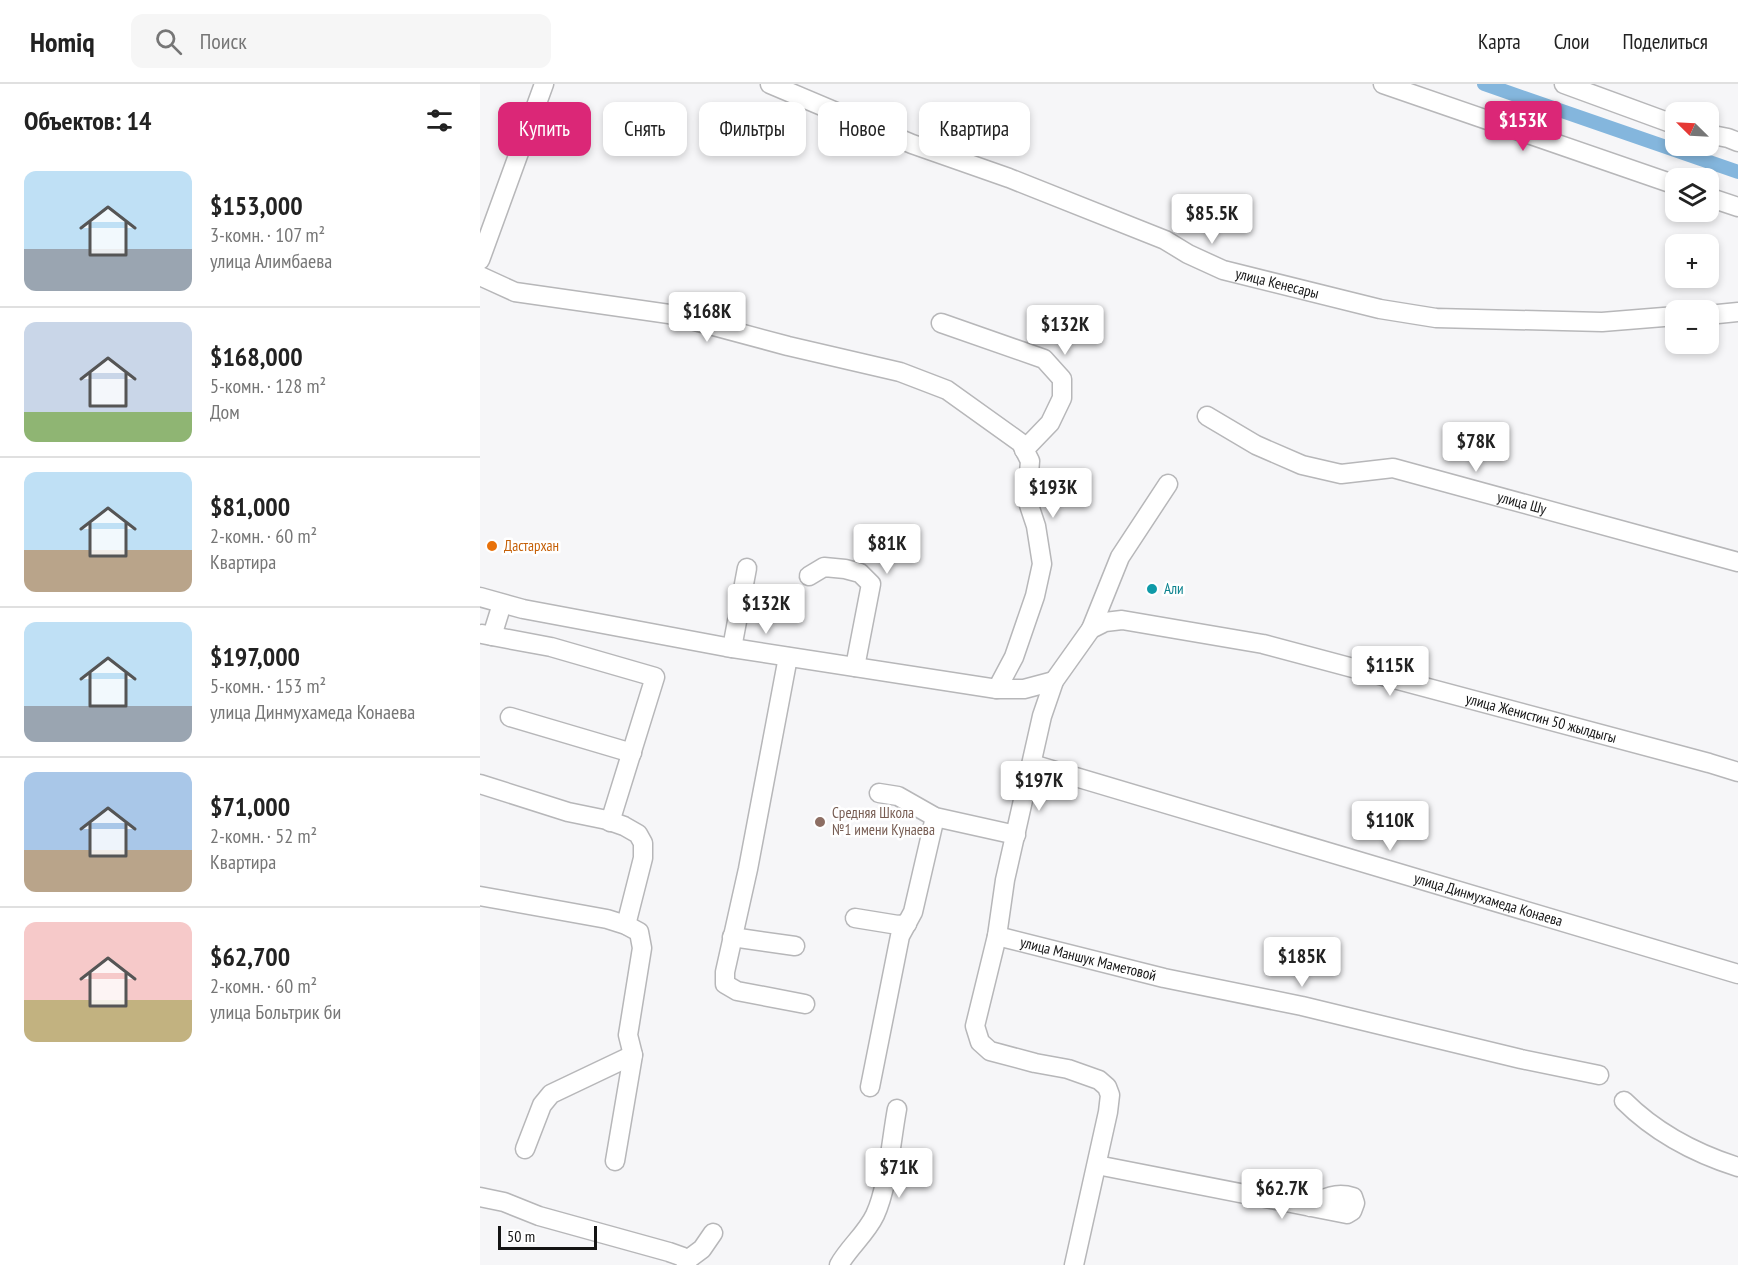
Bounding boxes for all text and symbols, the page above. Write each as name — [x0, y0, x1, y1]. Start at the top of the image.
search box — [131, 14, 551, 68]
text: Homiq — [30, 23, 95, 60]
icon: search — [152, 25, 185, 58]
text: Поиск — [200, 27, 247, 55]
text: Карта — [1478, 28, 1521, 55]
text: Слои — [1554, 28, 1589, 55]
text: Поделиться — [1622, 28, 1708, 55]
pin: $153K — [1481, 101, 1565, 152]
chip: Купить — [498, 102, 591, 156]
chip: Снять — [603, 102, 687, 156]
chip: Фильтры — [699, 102, 806, 156]
chip: Новое — [818, 102, 907, 156]
chip: Квартира — [919, 102, 1030, 156]
north arrow — [1665, 102, 1719, 156]
map controls — [1665, 102, 1719, 354]
text: Объектов: 14 — [24, 104, 151, 137]
icon: filters — [423, 104, 456, 137]
text: $153K — [1499, 107, 1547, 133]
button: layers — [1665, 168, 1719, 222]
text: $153,000 — [210, 189, 303, 222]
pin: $85.5K — [1163, 194, 1261, 245]
icon: home — [72, 195, 144, 267]
text: $85.5K — [1186, 200, 1238, 226]
text: 3-комн. · 107 m² — [210, 222, 325, 248]
button: + — [1665, 234, 1719, 288]
text: улица Алимбаева — [210, 248, 332, 274]
street label: улица Кенесары — [1233, 263, 1321, 302]
pin: $168K — [665, 292, 749, 343]
text: $168K — [683, 298, 731, 324]
button: − — [1665, 300, 1719, 354]
pin: $132K — [1023, 305, 1107, 356]
text: $132K — [1041, 311, 1089, 337]
text: $168,000 — [210, 340, 303, 373]
icon: home — [72, 346, 144, 418]
text: 5-комн. · 128 m² — [210, 373, 326, 399]
text: Дом — [210, 399, 240, 425]
pin: $78K — [1440, 422, 1512, 473]
text: $78K — [1456, 428, 1496, 454]
pin: $193K — [1011, 468, 1095, 519]
text: $193K — [1029, 474, 1077, 500]
street label: улица Шу — [1495, 487, 1549, 518]
text: $81,000 — [210, 490, 290, 523]
icon: home — [72, 496, 144, 568]
text: 2-комн. · 60 m² — [210, 523, 317, 549]
pin: $81K — [851, 524, 923, 575]
text: $81K — [867, 530, 907, 556]
place label: Дастархан — [504, 536, 559, 555]
marker: Дастархан — [485, 539, 499, 553]
text: Квартира — [210, 549, 276, 575]
place label: Али — [1164, 579, 1184, 598]
marker: Али — [1145, 582, 1159, 596]
pin: $132K — [724, 584, 808, 635]
text: $132K — [742, 590, 790, 616]
text: $197,000 — [210, 640, 300, 673]
icon: home — [72, 646, 144, 718]
pin: $115K — [1348, 646, 1432, 697]
text: $115K — [1366, 652, 1414, 678]
text: 5-комн. · 153 m² — [210, 673, 326, 699]
street label: улица Женистин 50 жылдыгы — [1464, 689, 1619, 747]
text: улица Динмухамеда Конаева — [210, 699, 415, 725]
pin: $197K — [997, 761, 1081, 812]
text: $197K — [1015, 767, 1063, 793]
text: $71,000 — [210, 790, 290, 823]
icon: home — [72, 796, 144, 868]
pin: $110K — [1348, 801, 1432, 852]
place label: Средняя Школа №1 имени Кунаева — [832, 803, 935, 839]
text: $110K — [1366, 807, 1414, 833]
marker: Средняя Школа №1 имени Кунаева — [813, 815, 827, 829]
text: 2-комн. · 52 m² — [210, 823, 317, 849]
text: Квартира — [210, 849, 276, 875]
street label: улица Динмухамеда Конаева — [1412, 868, 1565, 930]
street label: улица Маншук Маметовой — [1018, 932, 1158, 985]
pin: $185K — [1260, 937, 1344, 988]
text: $62,700 — [210, 940, 290, 973]
text: $185K — [1278, 943, 1326, 969]
icon: home — [72, 946, 144, 1018]
text: 2-комн. · 60 m² — [210, 973, 317, 999]
text: улица Больтрик би — [210, 999, 341, 1025]
pin: $71K — [863, 1148, 935, 1199]
text: $71K — [879, 1154, 919, 1180]
pin: $62.7K — [1233, 1169, 1331, 1220]
text: $62.7K — [1256, 1175, 1308, 1201]
scale bar — [498, 1223, 597, 1250]
text: 50 m — [507, 1226, 535, 1246]

